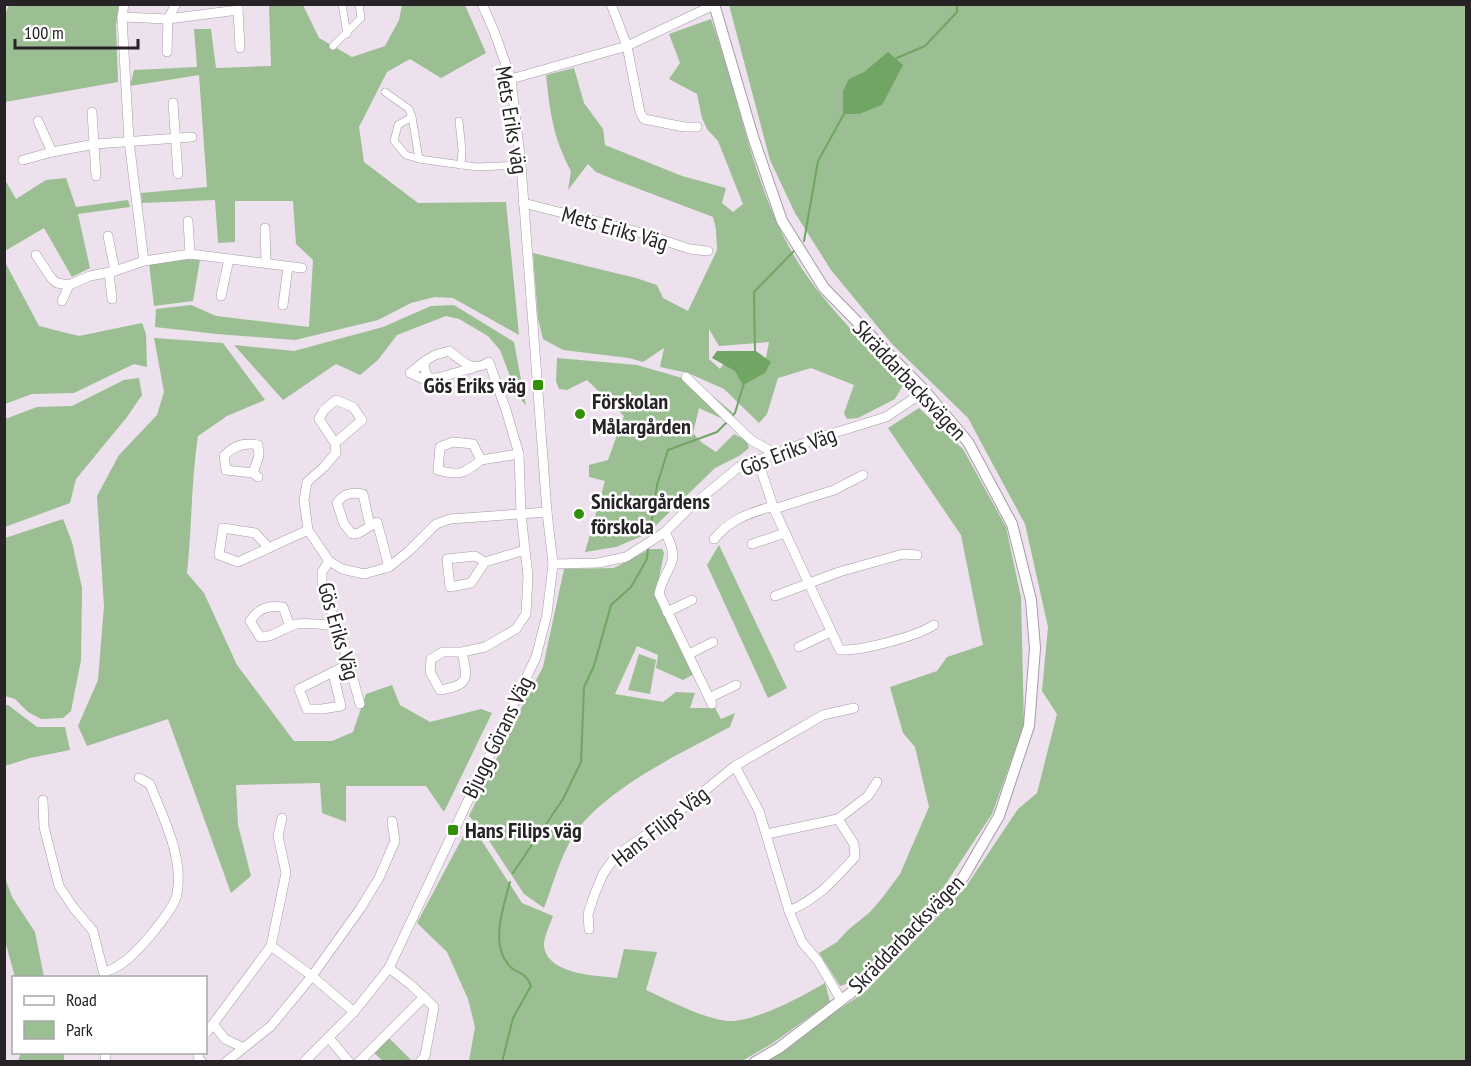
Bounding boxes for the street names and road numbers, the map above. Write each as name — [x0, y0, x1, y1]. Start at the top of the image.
street label: Mets Eriks väg — [490, 64, 534, 176]
street label: Mets Eriks Väg — [559, 199, 671, 257]
street label: Skräddarbacksvägen — [847, 314, 973, 446]
street label: Gös Eriks Väg — [736, 420, 840, 482]
street label: Gös Eriks Väg — [312, 579, 366, 683]
street label: Bjugg Görans Väg — [455, 671, 539, 803]
street label: Hans Filips Väg — [606, 780, 714, 872]
street label: Skräddarbacksvägen — [842, 869, 970, 999]

